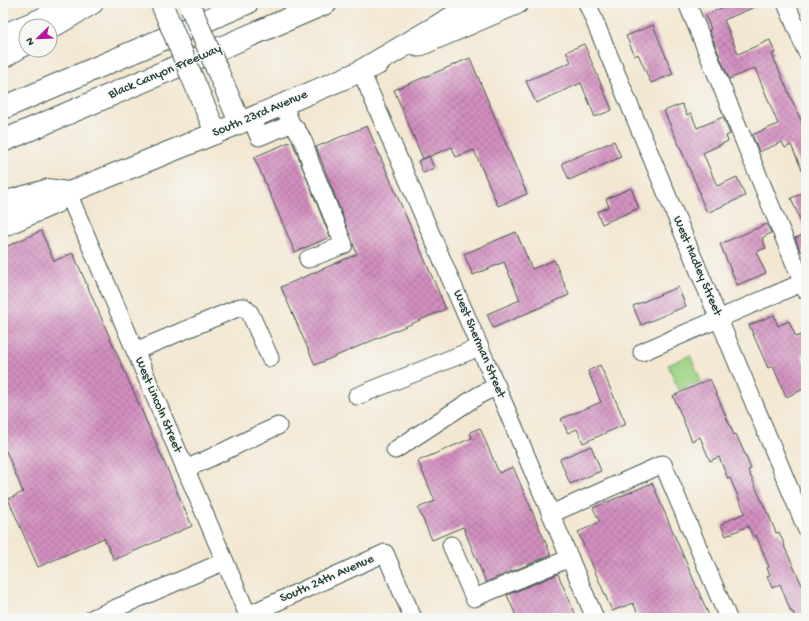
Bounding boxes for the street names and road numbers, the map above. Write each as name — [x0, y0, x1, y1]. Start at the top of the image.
street label: Black Canyon Freeway — [105, 41, 224, 103]
street label: South 23rd Avenue — [210, 87, 310, 141]
street label: West Hadley Street — [669, 214, 725, 320]
street label: West Sherman Street — [450, 288, 509, 402]
street label: West Lincoln Street — [131, 355, 186, 457]
street label: South 24th Avenue — [278, 551, 377, 606]

